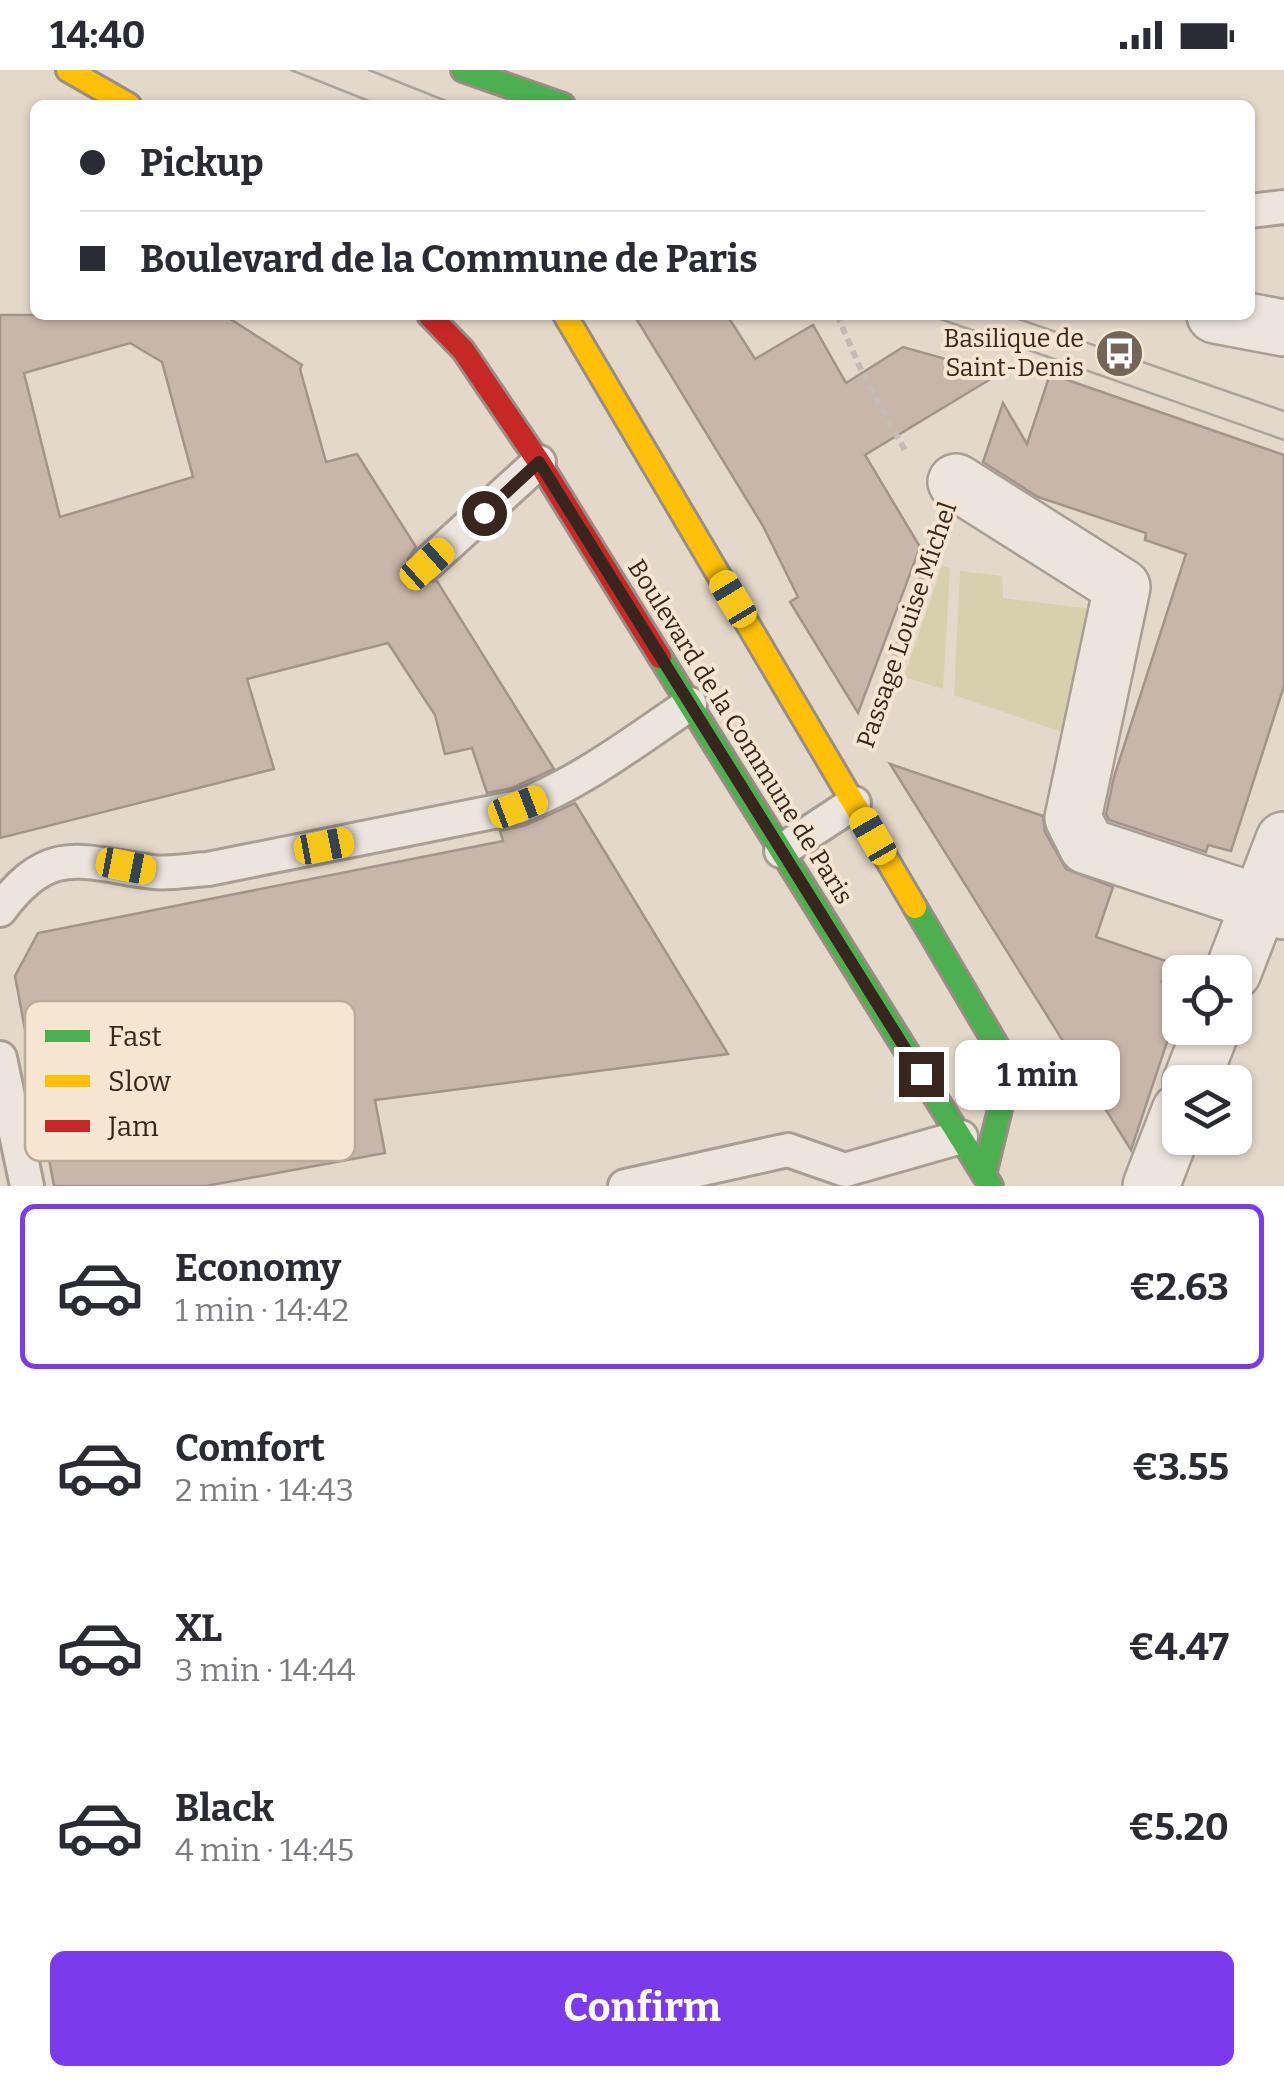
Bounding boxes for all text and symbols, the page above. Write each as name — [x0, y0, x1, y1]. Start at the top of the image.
text: 14:40 — [50, 12, 146, 58]
text: Pickup — [140, 140, 264, 186]
text: Boulevard de la Commune de Paris — [140, 236, 758, 282]
place label: Basilique de Saint-Denis — [944, 324, 1084, 383]
bus stop icon: Basilique de Saint-Denis — [1093, 327, 1145, 379]
route start — [462, 491, 507, 536]
street label: Passage Louise Michel — [851, 498, 963, 752]
car — [395, 533, 459, 595]
street label: Boulevard de la Commune de Paris — [621, 554, 859, 910]
car — [705, 566, 761, 632]
car — [485, 782, 551, 832]
car — [845, 803, 901, 869]
car — [292, 826, 356, 866]
car — [94, 846, 158, 886]
map controls — [1162, 955, 1252, 1155]
button: locate — [1162, 955, 1252, 1045]
legend — [25, 1001, 355, 1161]
text: Fast — [108, 1020, 162, 1053]
callout: 1 min — [956, 1039, 1121, 1109]
route end — [899, 1052, 944, 1097]
text: 1 min — [997, 1056, 1078, 1094]
text: Slow — [108, 1065, 171, 1098]
button: layers — [1162, 1065, 1252, 1155]
text: Jam — [107, 1110, 159, 1143]
icon: car — [55, 1242, 145, 1332]
text: Economy — [175, 1245, 341, 1291]
text: €2.63 — [1129, 1264, 1229, 1310]
text: 1 min · 14:42 — [175, 1291, 349, 1329]
icon: car — [55, 1422, 145, 1512]
text: Comfort — [175, 1425, 325, 1471]
text: €3.55 — [1132, 1444, 1229, 1490]
text: 2 min · 14:43 — [175, 1471, 354, 1509]
icon: car — [55, 1602, 145, 1692]
text: XL — [175, 1605, 222, 1651]
text: €4.47 — [1128, 1624, 1229, 1670]
text: 3 min · 14:44 — [175, 1651, 355, 1689]
icon: car — [55, 1782, 145, 1872]
text: Black — [175, 1785, 274, 1831]
text: €5.20 — [1128, 1804, 1229, 1850]
text: 4 min · 14:45 — [175, 1831, 354, 1869]
button: Confirm — [50, 1951, 1234, 2066]

